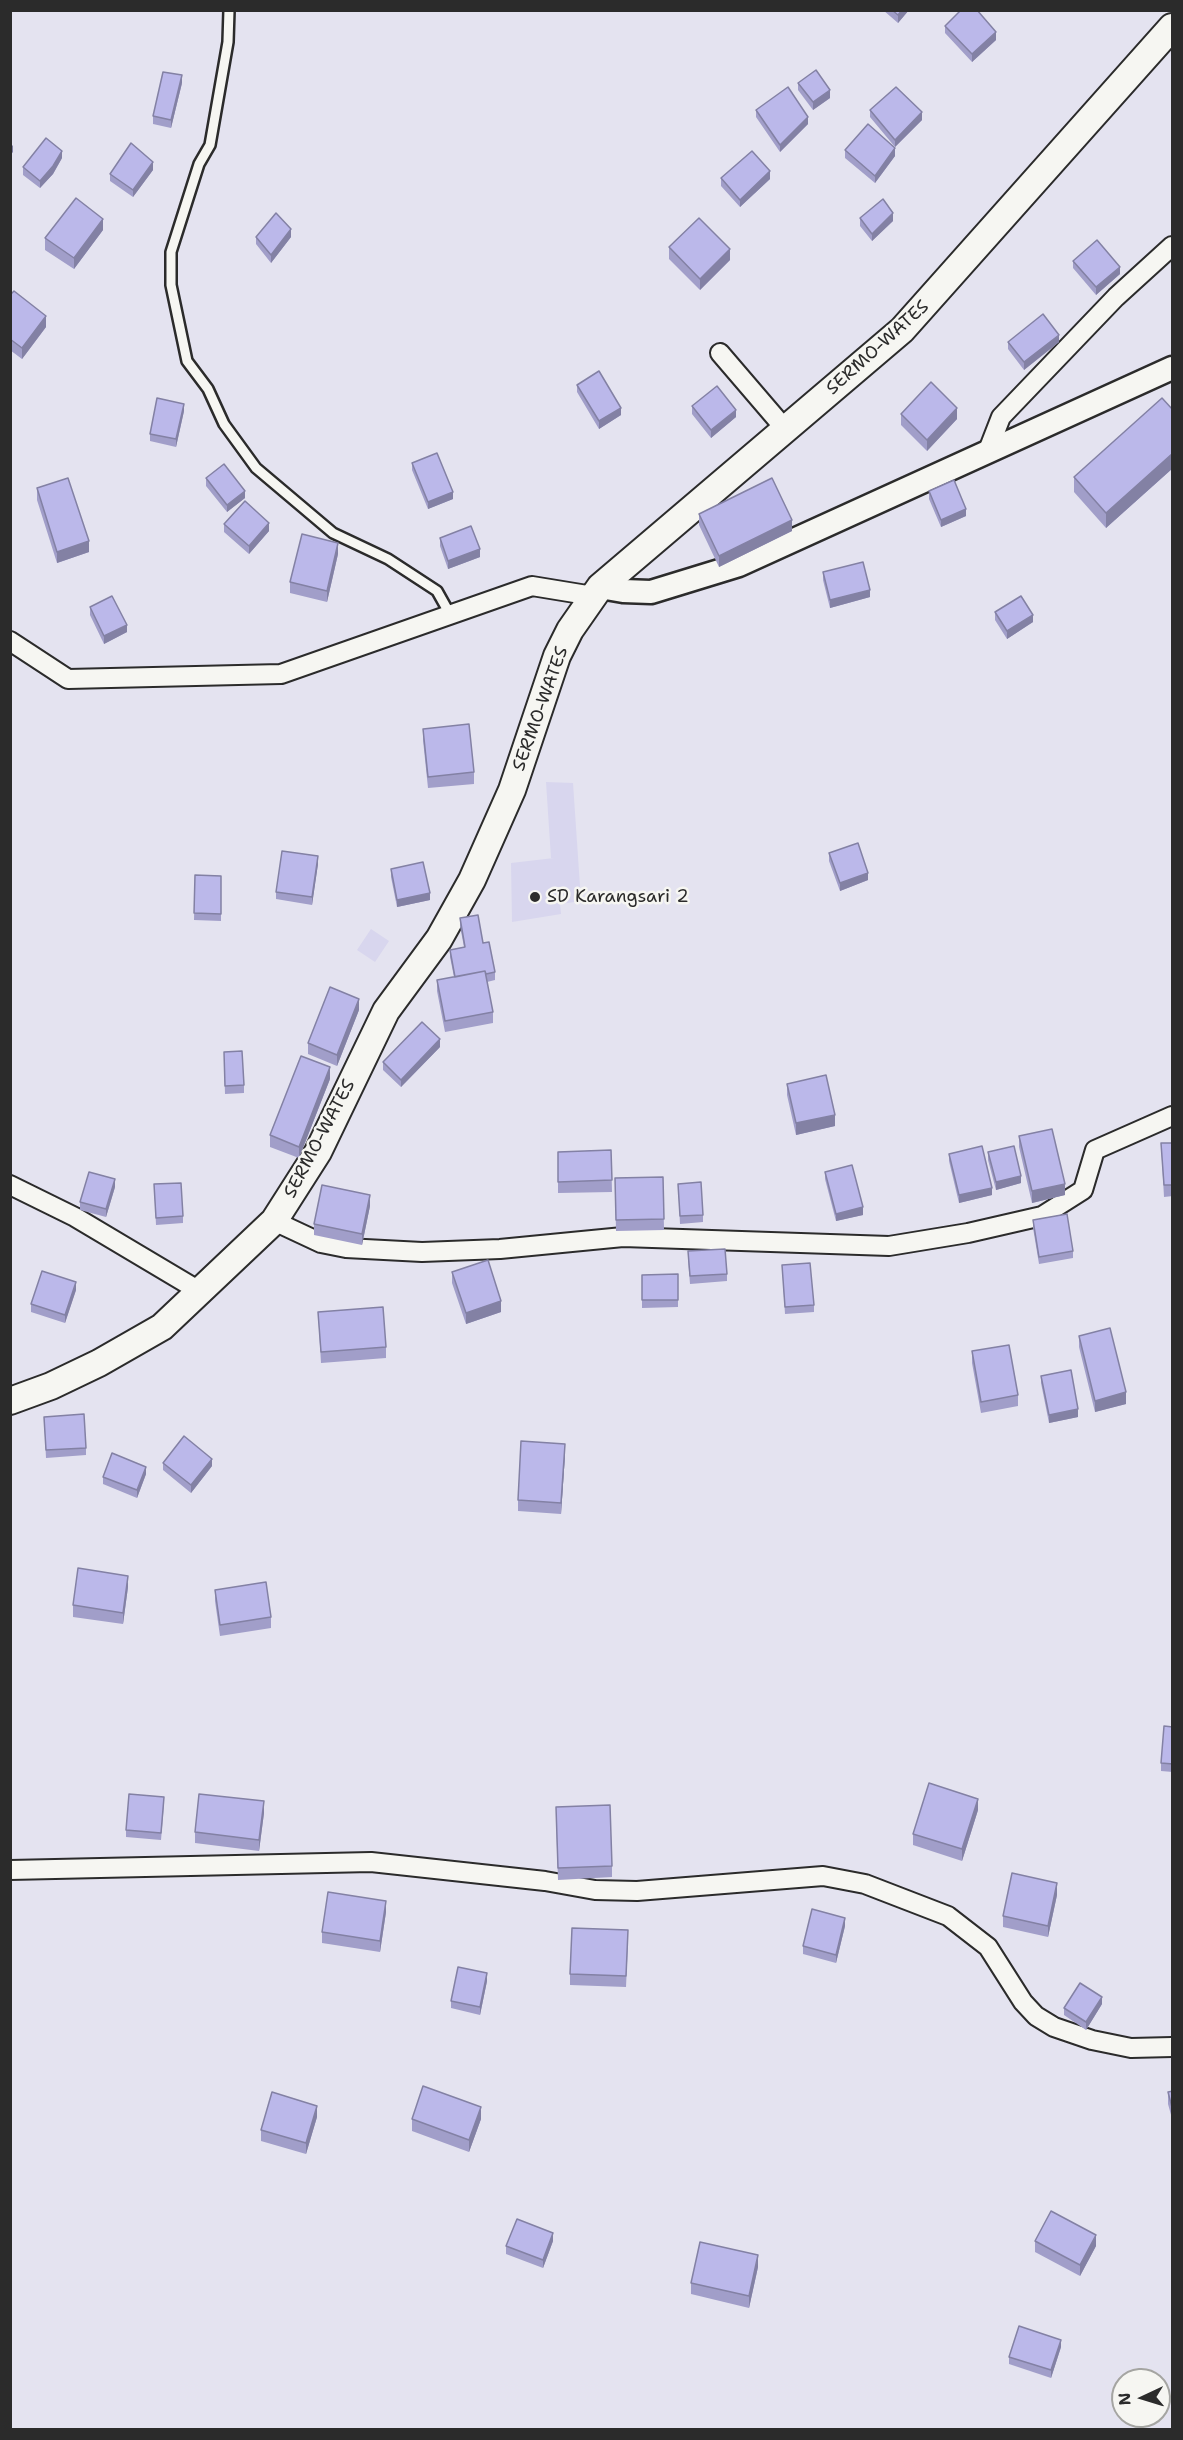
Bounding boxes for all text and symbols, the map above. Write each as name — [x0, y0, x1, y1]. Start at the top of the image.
street label: SERMO-WATES — [822, 296, 934, 400]
street label: SERMO-WATES — [509, 644, 573, 774]
place label: SD Karangsari 2 — [547, 886, 689, 908]
marker: SD Karangsari 2 — [528, 890, 542, 904]
street label: SERMO-WATES — [280, 1076, 360, 1202]
north arrow — [1111, 2368, 1171, 2428]
text: N — [1114, 2392, 1135, 2406]

